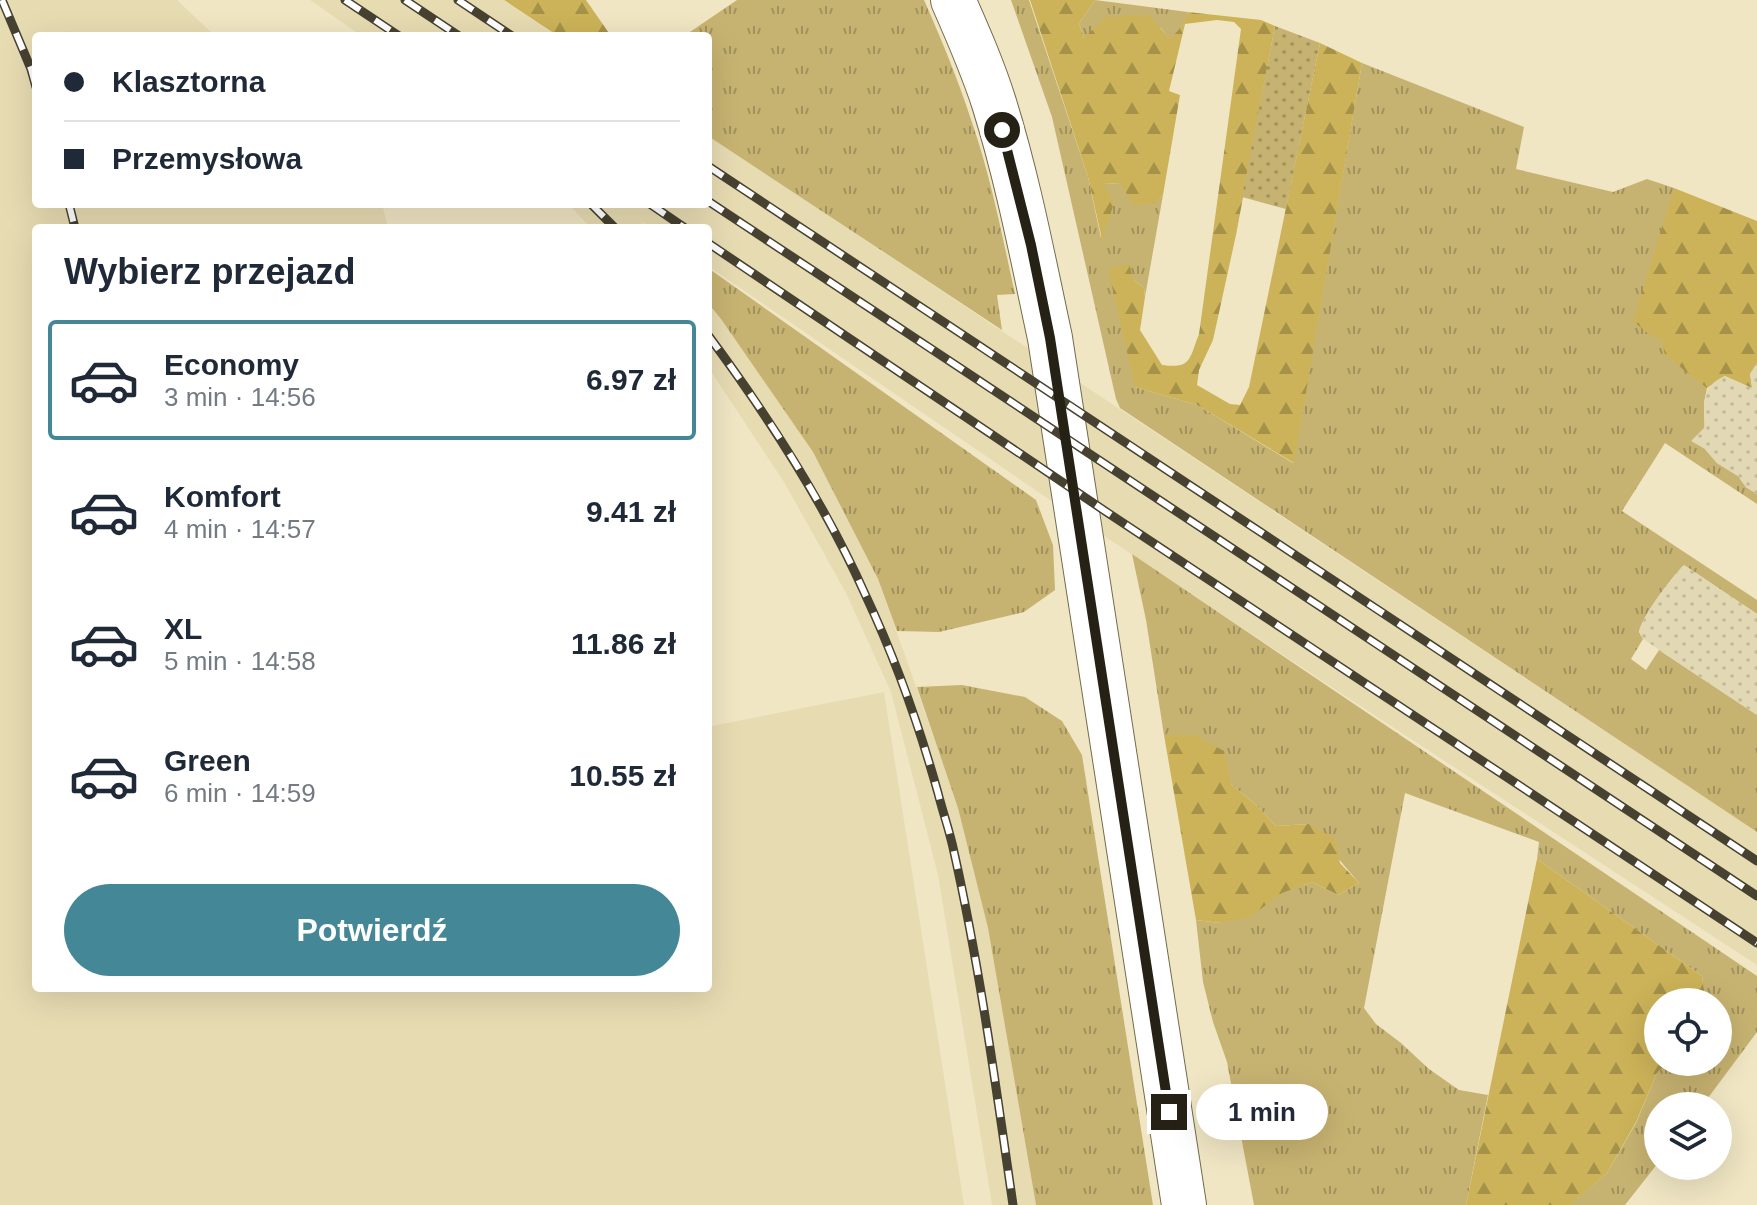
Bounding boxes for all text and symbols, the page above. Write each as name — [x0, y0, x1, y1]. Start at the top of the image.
text: Klasztorna — [112, 65, 265, 98]
route start — [984, 112, 1020, 148]
text: Przemysłowa — [112, 142, 302, 175]
text: Wybierz przejazd — [64, 251, 355, 292]
icon: car — [68, 344, 140, 416]
text: Economy — [164, 348, 299, 381]
text: 6.97 zł — [586, 363, 676, 396]
text: 3 min · 14:56 — [164, 382, 316, 412]
icon: car — [68, 476, 140, 548]
text: Komfort — [164, 480, 281, 513]
text: 9.41 zł — [586, 495, 676, 528]
text: 4 min · 14:57 — [164, 514, 316, 544]
icon: car — [68, 608, 140, 680]
text: XL — [164, 612, 202, 645]
text: 11.86 zł — [571, 627, 676, 660]
text: 5 min · 14:58 — [164, 646, 316, 676]
icon: car — [68, 740, 140, 812]
text: Green — [164, 744, 251, 777]
text: 10.55 zł — [569, 759, 676, 792]
text: 6 min · 14:59 — [164, 778, 316, 808]
button: Potwierdź — [64, 884, 680, 976]
map controls — [1644, 988, 1732, 1180]
button: locate — [1644, 988, 1732, 1076]
callout: 1 min — [1197, 1084, 1329, 1140]
button: layers — [1644, 1092, 1732, 1180]
route end — [1151, 1094, 1187, 1130]
text: 1 min — [1228, 1097, 1296, 1127]

